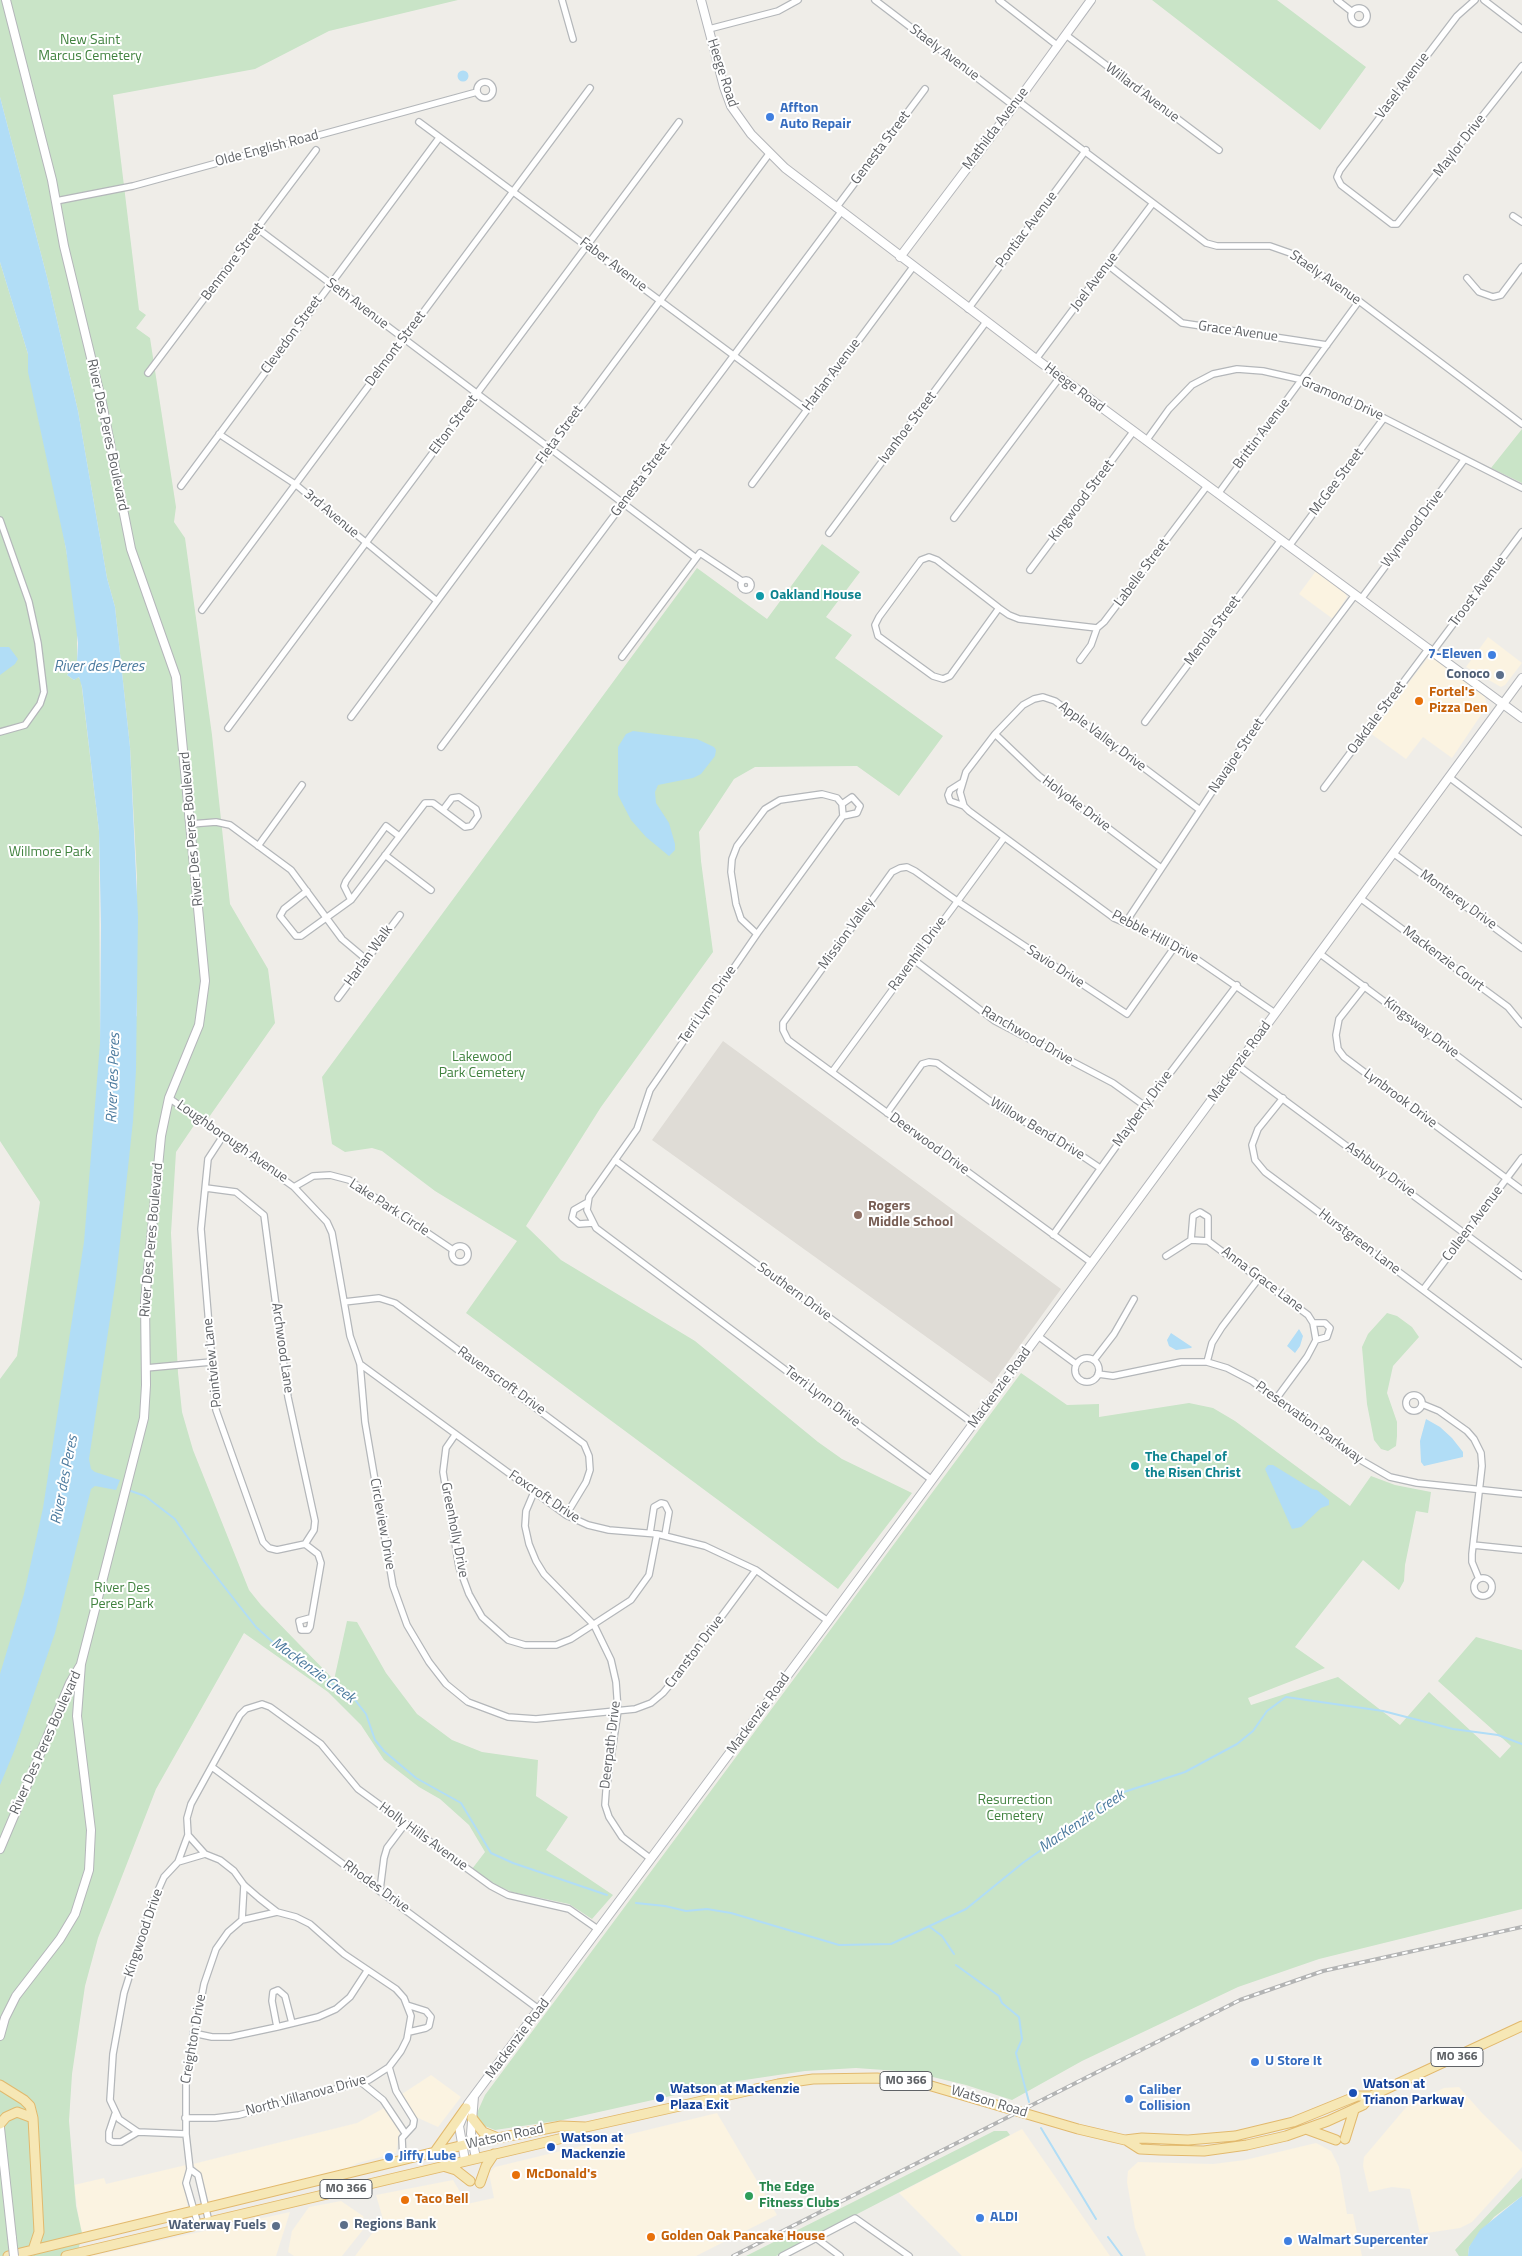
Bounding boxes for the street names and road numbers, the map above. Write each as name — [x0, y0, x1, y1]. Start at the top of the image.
street label: Staely Avenue — [906, 21, 982, 85]
street label: Heege Road — [703, 37, 741, 109]
street label: Vasel Avenue — [1373, 50, 1433, 122]
street label: Willard Avenue — [1102, 60, 1182, 126]
street label: Mathilda Avenue — [960, 84, 1032, 174]
street label: Genesta Street — [848, 108, 914, 188]
street label: Maylor Drive — [1430, 111, 1490, 181]
street label: Olde English Road — [214, 127, 320, 171]
street label: Pontiac Avenue — [993, 189, 1061, 271]
street label: Benmore Street — [198, 220, 268, 304]
street label: Faber Avenue — [576, 234, 650, 296]
street label: Staely Avenue — [1286, 247, 1364, 309]
street label: Joel Avenue — [1068, 250, 1122, 314]
street label: Seth Avenue — [322, 275, 392, 333]
street label: Clevedon Street — [258, 292, 326, 378]
street label: Delmont Street — [362, 308, 430, 390]
street label: Grace Avenue — [1197, 318, 1279, 346]
street label: Harlan Avenue — [799, 336, 865, 414]
street label: River Des Peres Boulevard — [83, 357, 131, 513]
street label: Heege Road — [1041, 360, 1107, 416]
street label: Gramond Drive — [1298, 373, 1386, 425]
street label: Ivanhoe Street — [875, 389, 941, 467]
street label: Elton Street — [426, 392, 482, 458]
street label: Brittin Avenue — [1230, 395, 1294, 473]
street label: Fleta Street — [533, 402, 587, 468]
street label: Genesta Street — [608, 440, 674, 520]
street label: McGee Street — [1306, 445, 1368, 519]
street label: Kingwood Street — [1046, 457, 1118, 545]
street label: 3rd Avenue — [300, 486, 362, 542]
street label: Wynwood Drive — [1378, 487, 1448, 571]
street label: Labelle Street — [1111, 536, 1173, 610]
street label: Troost Avenue — [1446, 553, 1510, 631]
street label: Menola Street — [1181, 593, 1245, 669]
street label: Oakdale Street — [1344, 678, 1410, 758]
street label: Apple Valley Drive — [1055, 699, 1149, 775]
street label: Navajoe Street — [1206, 715, 1268, 797]
street label: River Des Peres Boulevard — [177, 751, 207, 907]
street label: Holyoke Drive — [1038, 773, 1114, 835]
street label: Monterey Drive — [1416, 867, 1500, 933]
street label: Mission Valley — [816, 895, 878, 973]
street label: Pebble Hill Drive — [1109, 907, 1201, 967]
street label: Ravenhill Drive — [885, 914, 951, 994]
street label: Harlan Walk — [341, 922, 397, 990]
street label: Mackenzie Court — [1399, 923, 1487, 995]
street label: Savio Drive — [1023, 942, 1087, 992]
street label: Terri Lynn Drive — [676, 963, 740, 1047]
street label: Kingsway Drive — [1380, 994, 1462, 1062]
street label: Ranchwood Drive — [978, 1003, 1076, 1069]
street label: Mackenzie Road — [1205, 1018, 1275, 1106]
street label: Lynbrook Drive — [1360, 1066, 1440, 1132]
street label: Mayberry Drive — [1110, 1068, 1176, 1150]
street label: Willow Bend Drive — [987, 1094, 1087, 1164]
street label: Loughborough Avenue — [173, 1097, 291, 1187]
street label: Deerwood Drive — [886, 1109, 972, 1179]
street label: Ashbury Drive — [1342, 1139, 1418, 1201]
street label: River Des Peres Boulevard — [137, 1162, 167, 1318]
street label: Lake Park Circle — [346, 1176, 432, 1240]
street label: Colleen Avenue — [1439, 1183, 1507, 1265]
street label: Hurstgreen Lane — [1315, 1206, 1403, 1278]
street label: Anna Grace Lane — [1218, 1244, 1306, 1316]
street label: Southern Drive — [753, 1259, 835, 1325]
street label: Archwood Lane — [267, 1302, 297, 1394]
street label: Pointview Lane — [200, 1317, 226, 1409]
street label: Ravenscroft Drive — [454, 1343, 548, 1419]
street label: Mackenzie Road — [965, 1344, 1035, 1432]
street label: Terri Lynn Drive — [781, 1363, 863, 1431]
street label: Preservation Parkway — [1252, 1378, 1366, 1468]
street label: Foxcroft Drive — [505, 1467, 583, 1527]
street label: Circleview Drive — [366, 1477, 398, 1571]
street label: Greenholly Drive — [437, 1481, 471, 1579]
street label: Cranston Drive — [662, 1612, 728, 1692]
street label: River Des Peres Boulevard — [7, 1669, 85, 1817]
street label: Mackenzie Road — [724, 1670, 794, 1758]
street label: Deerpath Drive — [597, 1700, 625, 1790]
street label: Holly Hills Avenue — [375, 1799, 471, 1875]
street label: Rhodes Drive — [339, 1857, 413, 1917]
street label: Kingwood Drive — [121, 1887, 167, 1979]
street label: Creighton Drive — [178, 1993, 210, 2085]
street label: Mackenzie Road — [482, 1996, 554, 2082]
road number: MO 366 — [1431, 2048, 1483, 2066]
street label: North Villanova Drive — [244, 2072, 368, 2120]
road number: MO 366 — [880, 2072, 932, 2090]
street label: Watson Road — [949, 2082, 1029, 2122]
street label: Watson Road — [465, 2121, 545, 2153]
road number: MO 366 — [320, 2180, 372, 2198]

